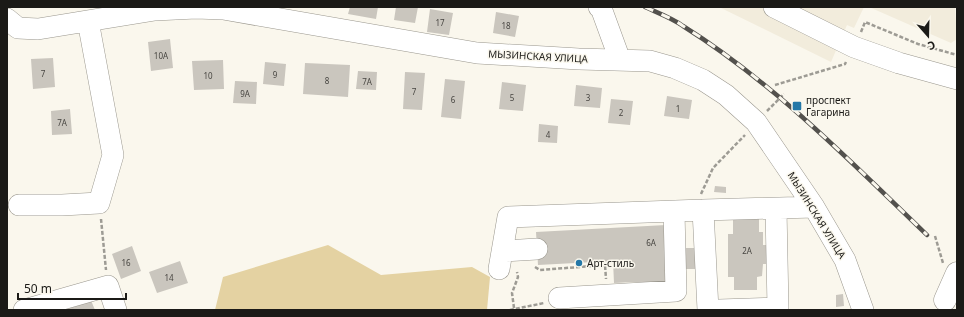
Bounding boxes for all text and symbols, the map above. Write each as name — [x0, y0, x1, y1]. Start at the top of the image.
north arrow — [908, 16, 948, 56]
house number: 17 — [435, 17, 445, 28]
house number: 18 — [501, 20, 511, 31]
text: С — [926, 38, 937, 54]
street label: МЫЗИНСКАЯ УЛИЦА — [488, 46, 589, 66]
house number: 10А — [154, 50, 169, 61]
house number: 7 — [41, 68, 46, 79]
house number: 9 — [273, 69, 278, 80]
house number: 10 — [203, 70, 213, 81]
house number: 8 — [325, 75, 330, 86]
house number: 7А — [362, 76, 373, 87]
house number: 7 — [412, 86, 417, 97]
house number: 9А — [240, 88, 251, 99]
house number: 5 — [510, 92, 515, 103]
house number: 3 — [586, 92, 591, 103]
place label: проспект Гагарина — [806, 93, 851, 119]
house number: 6 — [451, 94, 456, 105]
marker: проспект Гагарина — [791, 100, 803, 112]
house number: 1 — [676, 103, 680, 114]
house number: 2 — [619, 107, 624, 118]
house number: 7А — [57, 117, 68, 128]
house number: 4 — [546, 129, 551, 140]
street label: МЫЗИНСКАЯ УЛИЦА — [785, 169, 850, 262]
house number: 6А — [646, 237, 657, 248]
house number: 2А — [742, 245, 753, 256]
place label: Арт-стиль — [587, 256, 634, 270]
house number: 16 — [121, 257, 131, 268]
marker: Арт-стиль — [574, 258, 584, 268]
house number: 14 — [164, 272, 174, 283]
scale bar — [18, 275, 126, 301]
text: 50 m — [24, 280, 52, 297]

